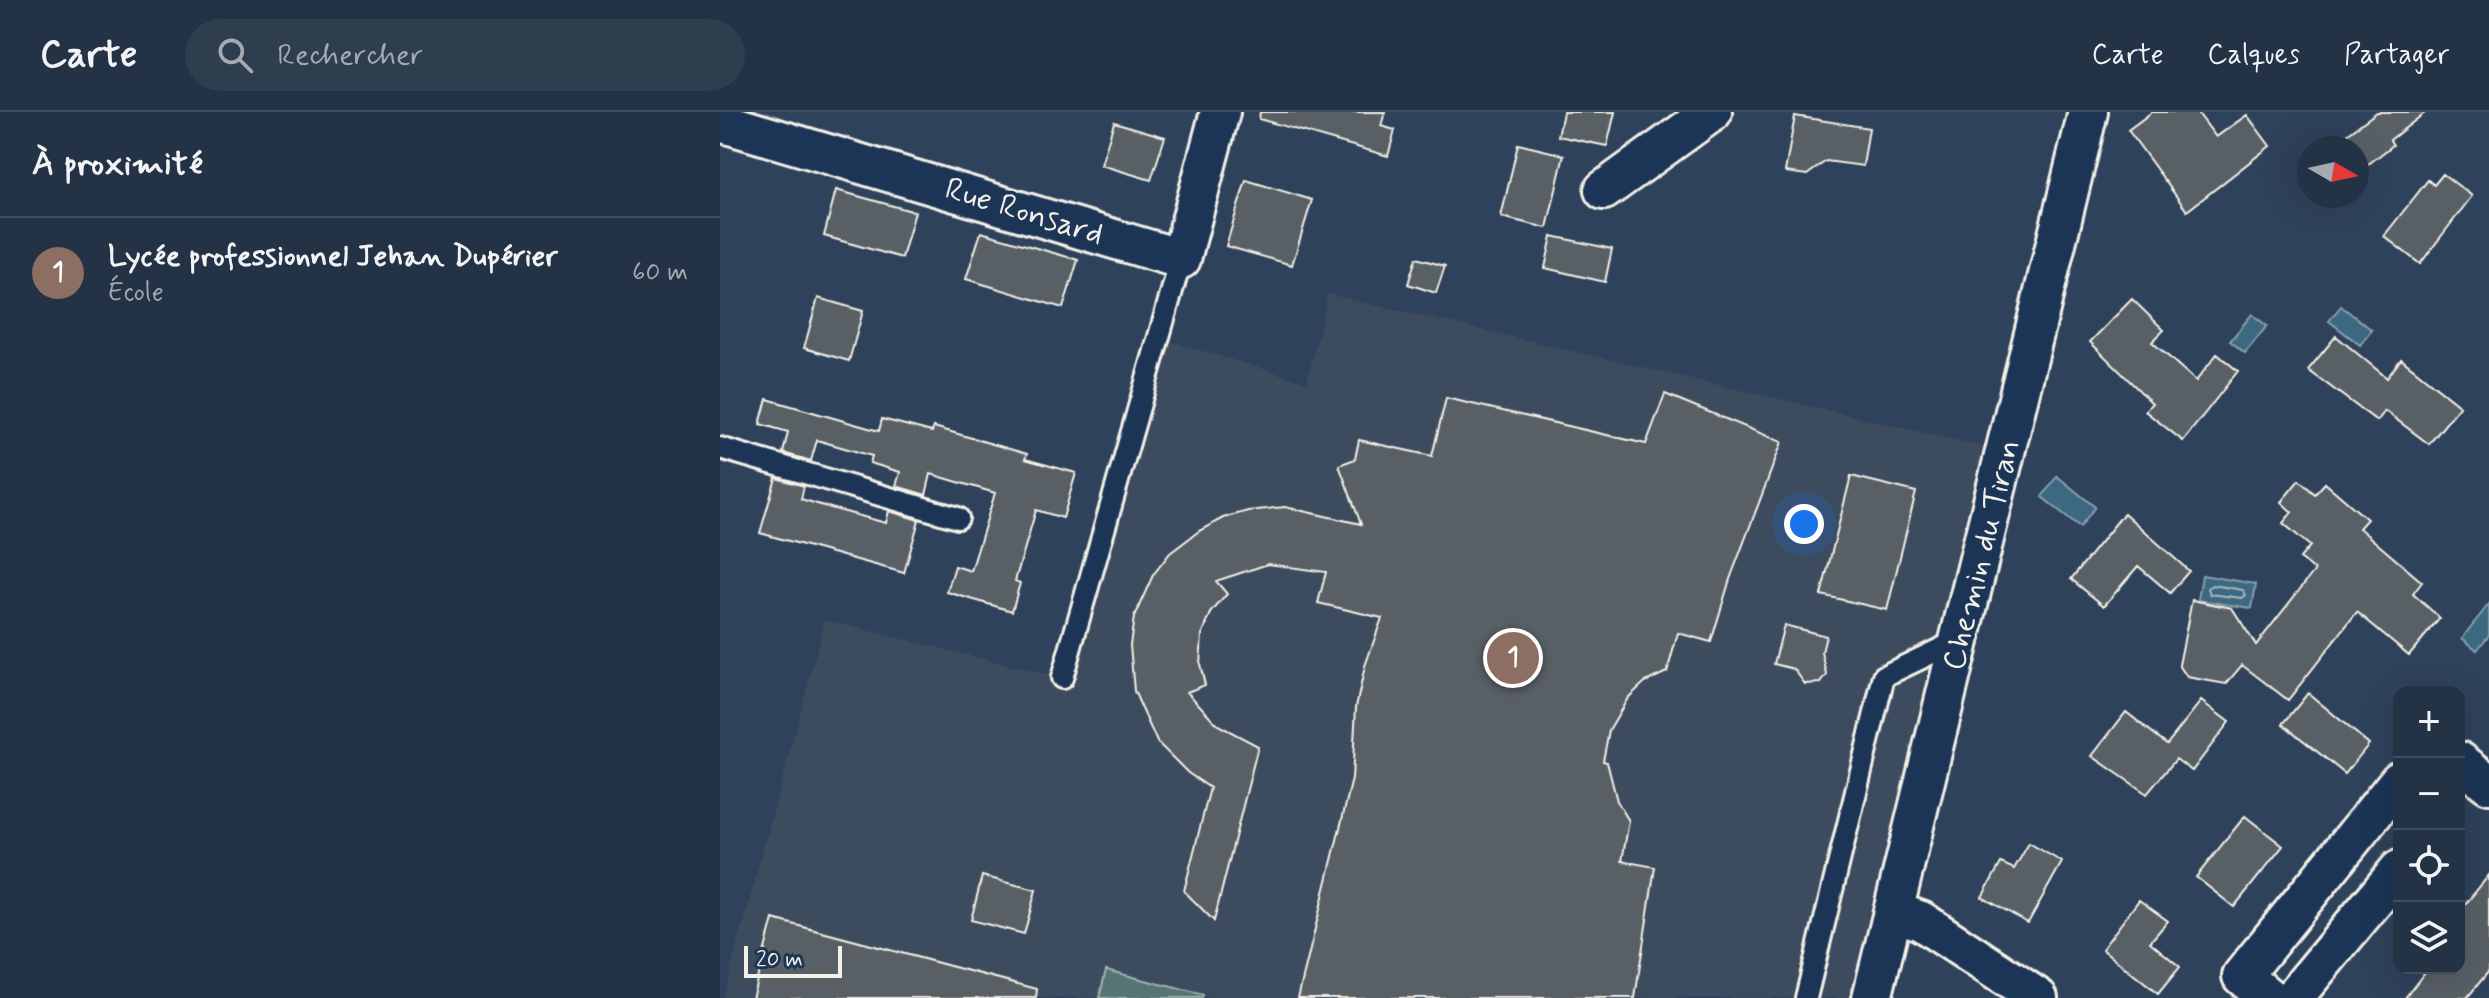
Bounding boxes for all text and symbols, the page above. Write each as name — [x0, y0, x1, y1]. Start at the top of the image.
search box — [185, 19, 745, 91]
text: Carte — [40, 31, 137, 80]
icon: search — [213, 33, 257, 77]
text: Rechercher — [277, 36, 423, 75]
text: Carte — [2092, 37, 2164, 74]
text: Calques — [2208, 37, 2300, 74]
text: Partager — [2344, 37, 2449, 74]
north arrow — [2297, 136, 2369, 208]
text: À proximité — [32, 142, 203, 187]
street label: Rue Ronsard — [940, 168, 1108, 256]
text: Lycée professionnel Jehan Dupérier — [108, 237, 558, 276]
text: 1 — [52, 256, 64, 290]
text: 60 m — [632, 256, 688, 290]
text: École — [108, 276, 164, 310]
street label: Chemin du Tiran — [1933, 435, 2031, 675]
your location — [1784, 504, 1824, 544]
pin: 1 — [1487, 628, 1539, 688]
map controls — [2393, 686, 2465, 974]
button: + — [2393, 686, 2465, 758]
button: − — [2393, 758, 2465, 830]
button: locate — [2393, 830, 2465, 902]
button: layers — [2393, 902, 2465, 974]
scale bar — [744, 942, 842, 978]
text: 20 m — [756, 946, 803, 974]

